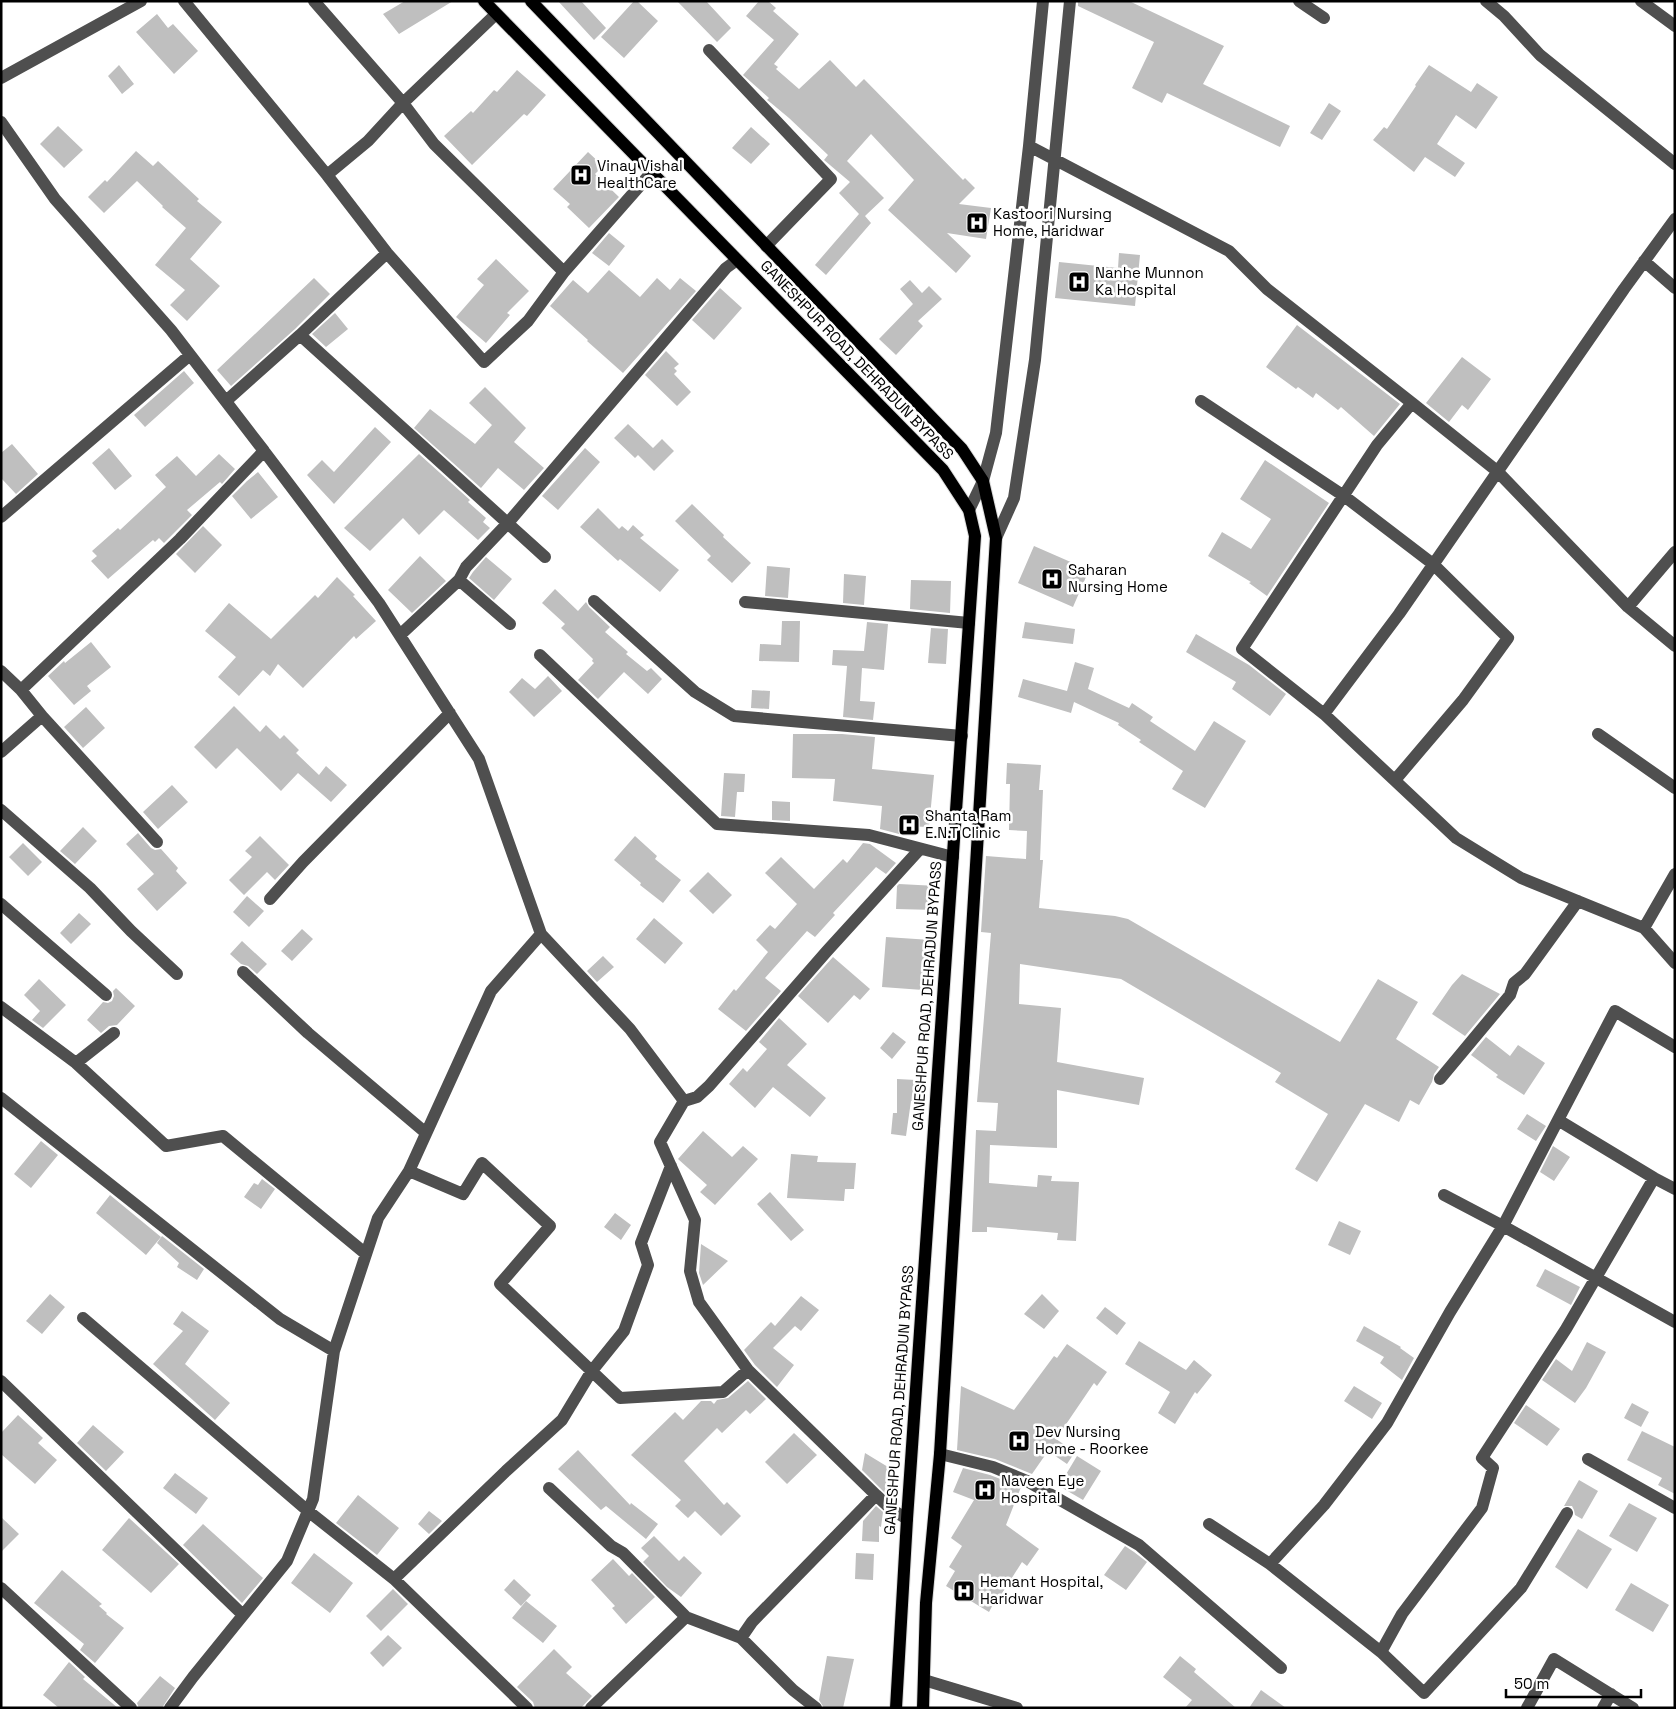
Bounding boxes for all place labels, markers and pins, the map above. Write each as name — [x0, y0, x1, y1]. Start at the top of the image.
place label: Vinay Vishal HealthCare — [597, 156, 683, 192]
hospital icon: Vinay Vishal HealthCare — [569, 163, 593, 187]
place label: Kastoori Nursing Home, Haridwar — [993, 204, 1112, 240]
hospital icon: Kastoori Nursing Home, Haridwar — [965, 211, 989, 235]
place label: Nanhe Munnon Ka Hospital — [1095, 263, 1204, 299]
hospital icon: Nanhe Munnon Ka Hospital — [1067, 270, 1091, 294]
place label: Saharan Nursing Home — [1068, 560, 1168, 596]
hospital icon: Saharan Nursing Home — [1040, 567, 1064, 591]
place label: Shanta Ram E.N.T Clinic — [925, 806, 1011, 842]
hospital icon: Shanta Ram E.N.T Clinic — [897, 813, 921, 837]
place label: Dev Nursing Home - Roorkee — [1035, 1422, 1149, 1458]
hospital icon: Dev Nursing Home - Roorkee — [1007, 1429, 1031, 1453]
place label: Naveen Eye Hospital — [1001, 1471, 1084, 1507]
hospital icon: Naveen Eye Hospital — [973, 1478, 997, 1502]
place label: Hemant Hospital, Haridwar — [980, 1572, 1103, 1608]
hospital icon: Hemant Hospital, Haridwar — [952, 1579, 976, 1603]

